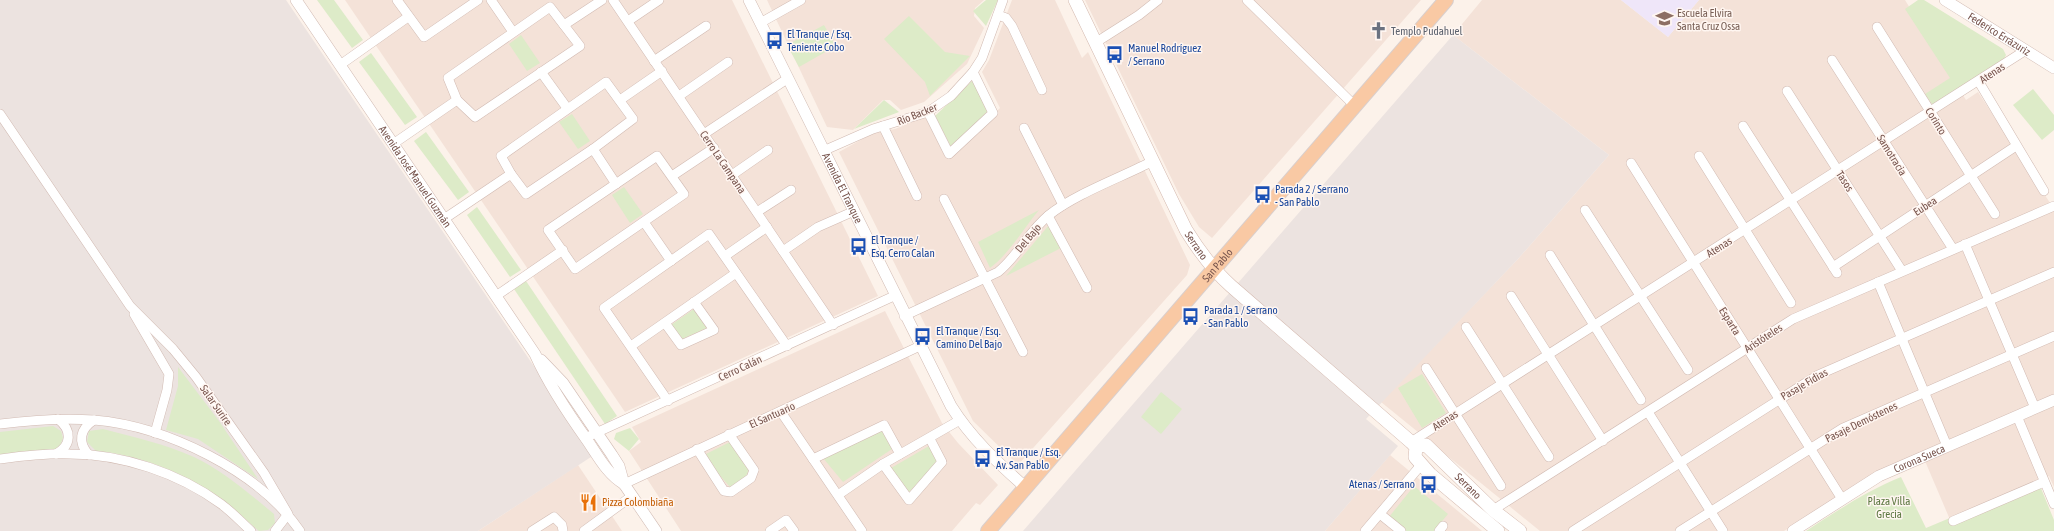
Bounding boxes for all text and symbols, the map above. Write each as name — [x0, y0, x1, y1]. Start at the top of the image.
place label: Escuela Elvira Santa Cruz Ossa — [1677, 7, 1740, 32]
school or university icon: Escuela Elvira Santa Cruz Ossa — [1654, 9, 1674, 29]
street label: Federico Errázuriz — [1966, 10, 2033, 58]
church icon: Templo Pudahuel — [1368, 21, 1388, 41]
place label: Templo Pudahuel — [1391, 25, 1462, 37]
place label: El Tranque / Esq. Teniente Cobo — [787, 28, 852, 53]
bus stop icon: El Tranque / Esq. Teniente Cobo — [764, 30, 784, 50]
place label: Manuel Rodríguez / Serrano — [1128, 42, 1201, 67]
bus stop icon: Manuel Rodríguez / Serrano — [1105, 44, 1125, 64]
street label: Atenas — [1977, 60, 2007, 86]
street label: Río Backer — [895, 100, 939, 127]
street label: Corinto — [1923, 105, 1949, 137]
street label: Avenida José Manuel Guzmán — [377, 124, 454, 230]
street label: Cerro La Campana — [698, 128, 748, 196]
street label: Samotracia — [1875, 132, 1909, 178]
street label: Avenida El Tranque — [820, 151, 865, 225]
street label: Tasos — [1834, 168, 1856, 194]
place label: Parada 2 / Serrano - San Pablo — [1275, 183, 1349, 208]
bus stop icon: Parada 2 / Serrano - San Pablo — [1252, 185, 1272, 205]
street label: Eubea — [1911, 194, 1939, 218]
street label: Del Bajo — [1013, 221, 1043, 255]
street label: Serrano — [1182, 229, 1210, 262]
place label: El Tranque / Esq. Cerro Calan — [871, 234, 935, 259]
street label: Atenas — [1704, 234, 1734, 259]
bus stop icon: El Tranque / Esq. Cerro Calan — [848, 236, 868, 256]
street label: San Pablo — [1200, 246, 1235, 284]
place label: Parada 1 / Serrano - San Pablo — [1204, 304, 1278, 329]
street label: Esparta — [1717, 305, 1743, 337]
bus stop icon: Parada 1 / Serrano - San Pablo — [1181, 306, 1201, 326]
street label: Aristóteles — [1742, 321, 1784, 355]
place label: El Tranque / Esq. Camino Del Bajo — [936, 325, 1002, 350]
bus stop icon: El Tranque / Esq. Camino Del Bajo — [913, 327, 933, 347]
street label: Cerro Calán — [716, 353, 764, 383]
street label: Pasaje Fidias — [1778, 366, 1830, 402]
street label: Salar Surire — [198, 383, 234, 427]
street label: Pasaje Demóstenes — [1823, 399, 1899, 445]
street label: El Santuario — [747, 400, 797, 430]
street label: Atenas — [1430, 407, 1460, 433]
street label: Corona Sueca — [1892, 442, 1947, 475]
place label: El Tranque / Esq. Av. San Pablo — [996, 446, 1061, 471]
bus stop icon: El Tranque / Esq. Av. San Pablo — [973, 448, 993, 468]
street label: Serrano — [1453, 471, 1484, 501]
bus stop icon: Atenas / Serrano — [1418, 474, 1438, 494]
place label: Atenas / Serrano — [1349, 478, 1415, 490]
restaurant icon: Pizza Colombiaña — [579, 492, 599, 512]
park label: Plaza Villa Grecia — [1868, 495, 1910, 520]
place label: Pizza Colombiaña — [602, 496, 674, 508]

